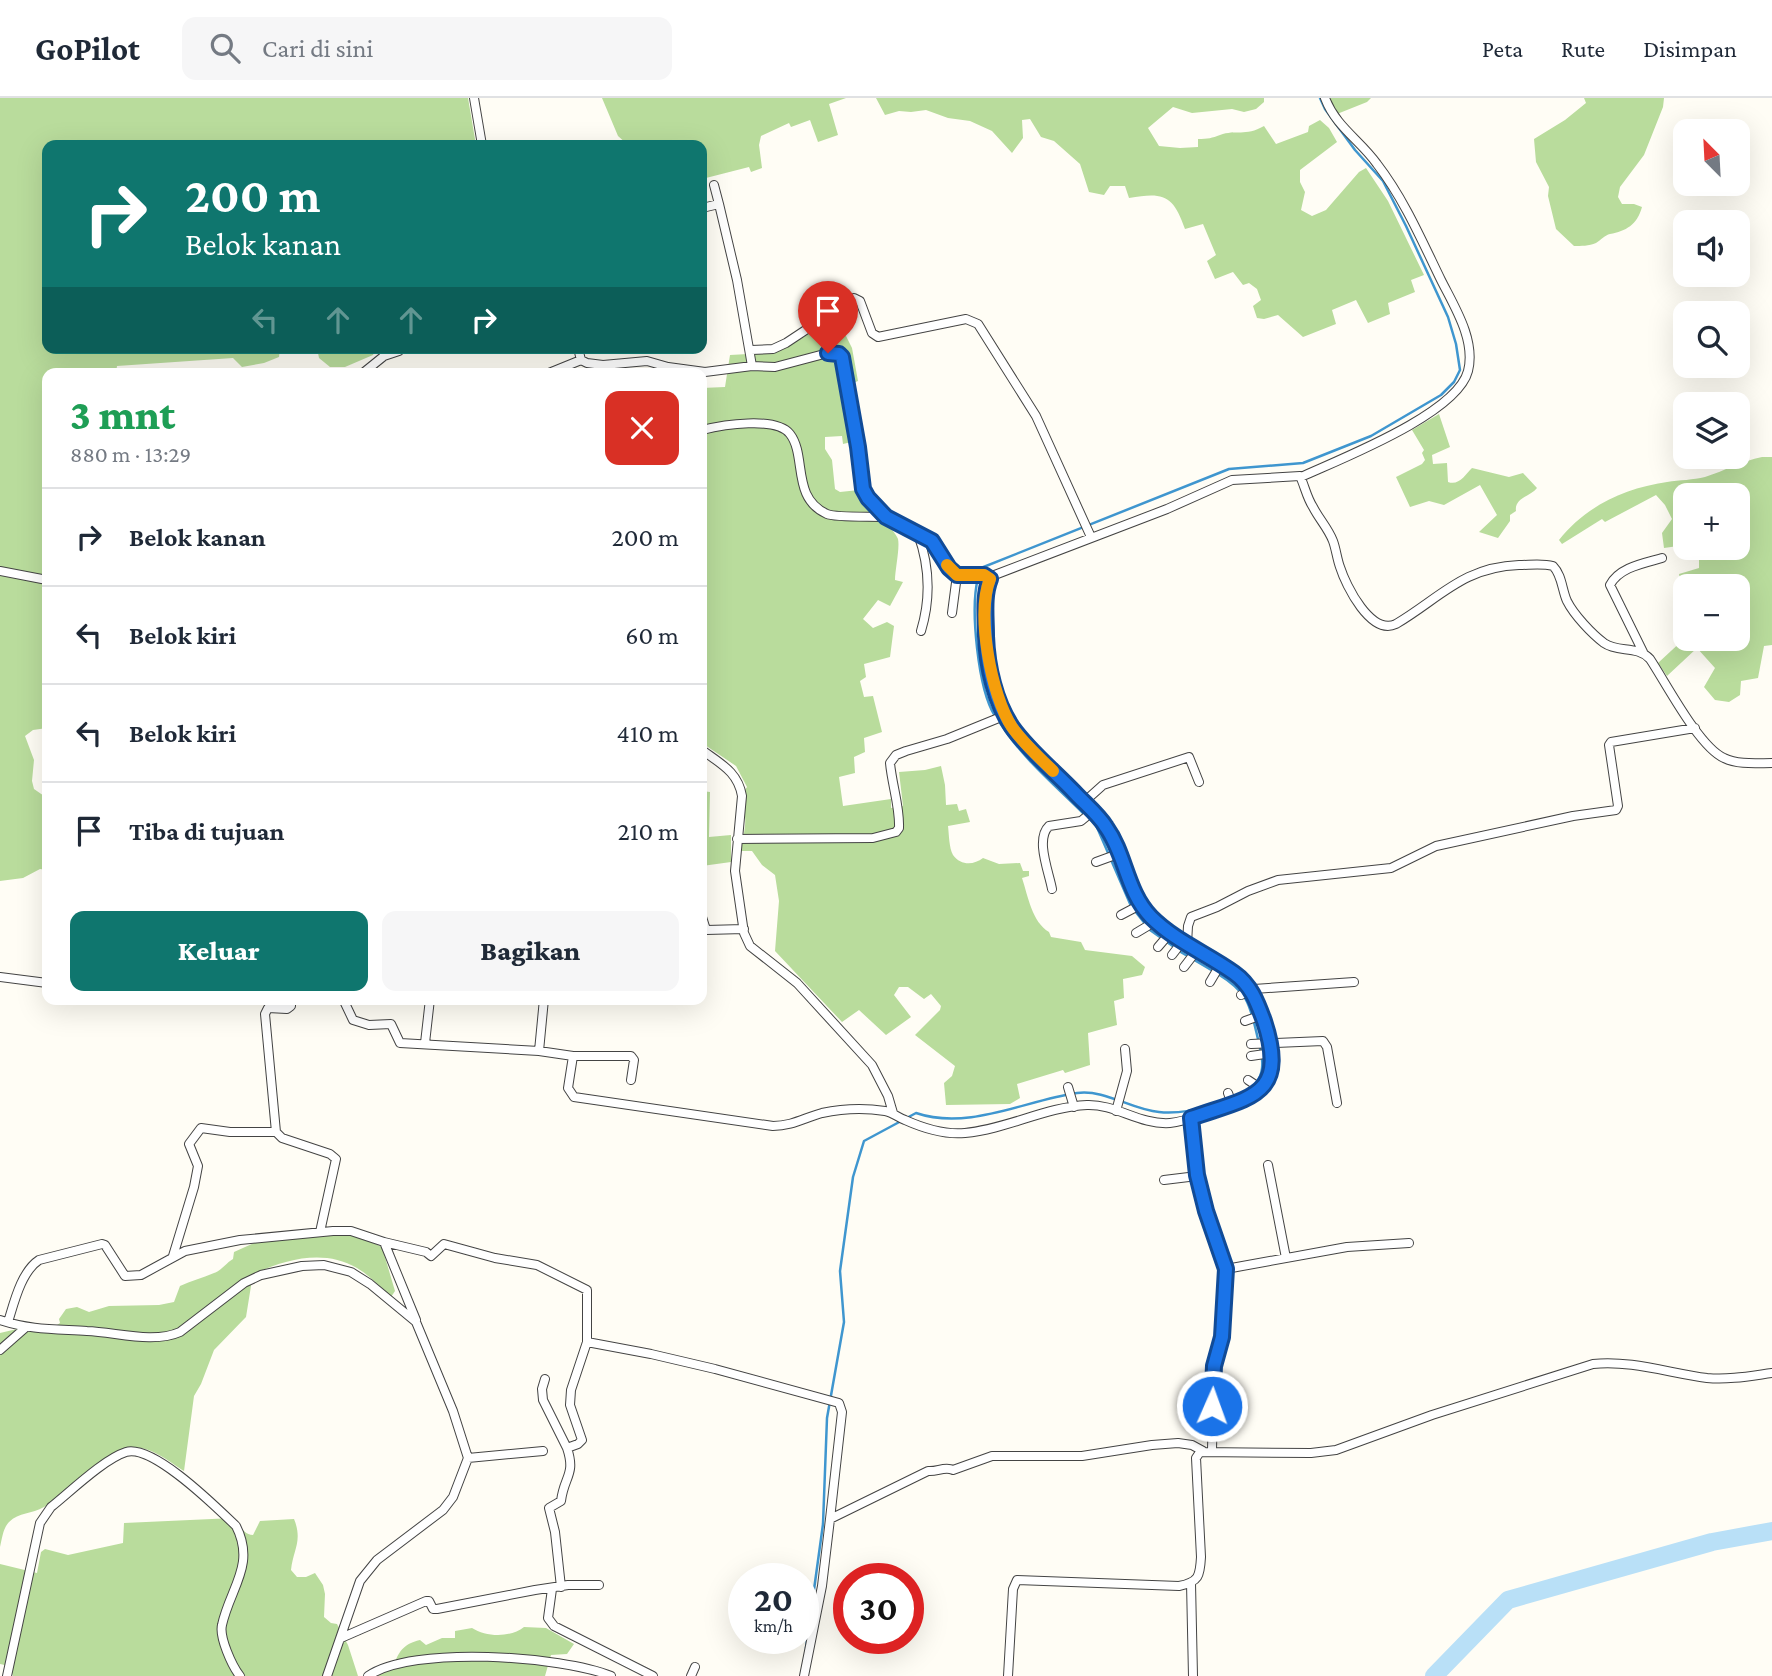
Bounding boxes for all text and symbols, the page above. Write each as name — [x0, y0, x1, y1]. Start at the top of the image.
search box — [182, 17, 672, 80]
icon: search — [206, 29, 244, 67]
text: GoPilot — [35, 30, 140, 67]
text: Cari di sini — [262, 34, 373, 63]
text: Peta — [1482, 35, 1523, 62]
text: Rute — [1561, 35, 1605, 62]
text: Disimpan — [1643, 35, 1737, 62]
north arrow — [1673, 119, 1750, 196]
map controls — [1673, 119, 1750, 651]
icon: right — [70, 168, 161, 259]
text: 200 m — [185, 168, 320, 223]
button: sound — [1673, 210, 1750, 287]
text: Belok kanan — [185, 226, 341, 262]
pin — [798, 281, 858, 353]
icon: arrive — [809, 292, 847, 330]
icon: left — [246, 301, 284, 339]
icon: ahead — [319, 301, 357, 339]
icon: ahead — [392, 301, 430, 339]
icon: right — [465, 301, 503, 339]
button: search — [1673, 301, 1750, 378]
text: 3 mnt — [70, 391, 175, 438]
button: close — [605, 391, 679, 465]
button: layers — [1673, 392, 1750, 469]
text: 880 m · 13:29 — [70, 441, 191, 467]
button: + — [1673, 483, 1750, 560]
icon: right — [70, 518, 108, 556]
text: Belok kanan — [129, 523, 266, 552]
text: 200 m — [611, 523, 679, 552]
button: − — [1673, 574, 1750, 651]
icon: left — [70, 616, 108, 654]
text: Belok kiri — [129, 621, 236, 650]
text: 60 m — [625, 621, 679, 650]
icon: left — [70, 714, 108, 752]
text: Belok kiri — [129, 719, 236, 748]
text: 410 m — [617, 719, 679, 748]
icon: arrive — [70, 812, 108, 850]
text: Tiba di tujuan — [129, 817, 284, 846]
text: 210 m — [618, 817, 679, 846]
button: Keluar — [70, 911, 368, 991]
button: Bagikan — [382, 911, 679, 991]
position arrow — [1175, 1369, 1249, 1443]
speed limit sign: 30 — [833, 1563, 924, 1654]
text: 20 — [754, 1580, 793, 1619]
text: km/h — [754, 1616, 793, 1636]

